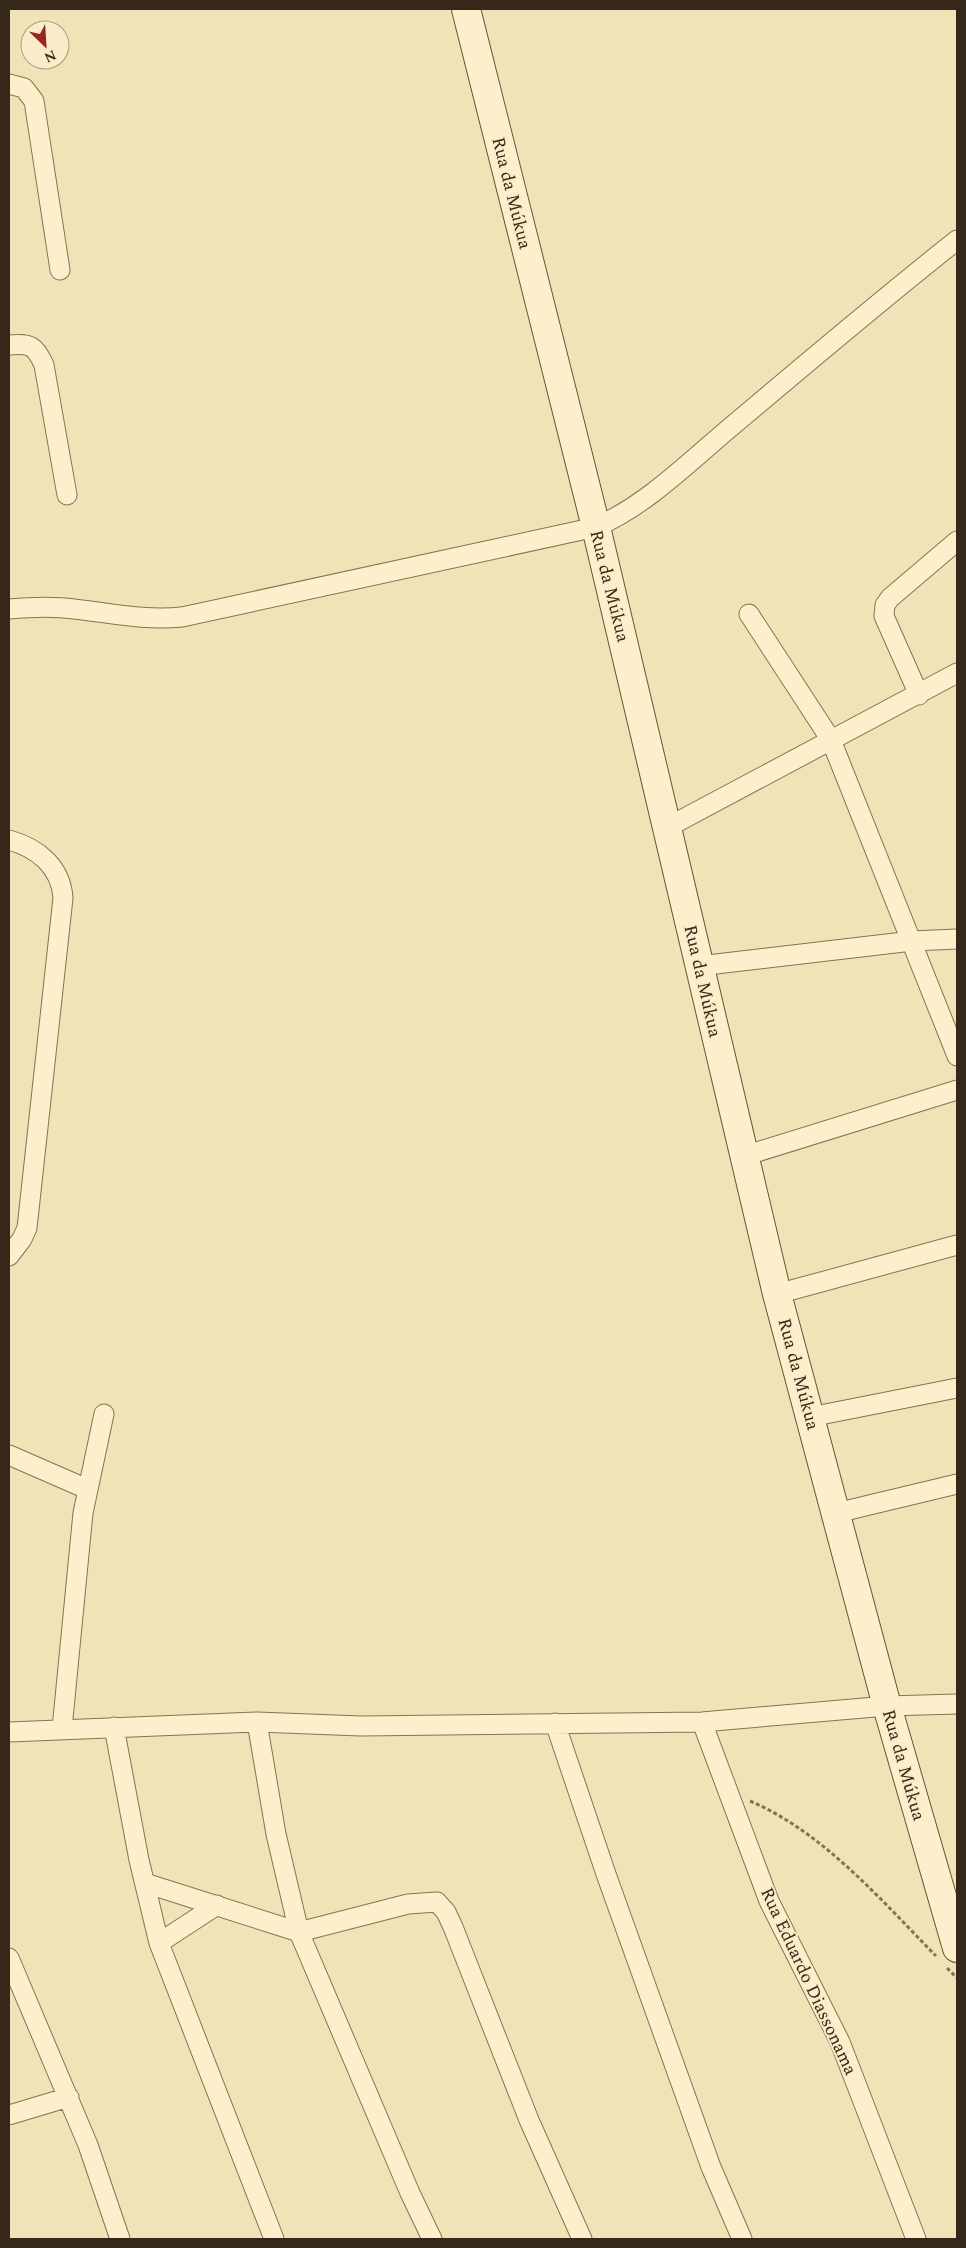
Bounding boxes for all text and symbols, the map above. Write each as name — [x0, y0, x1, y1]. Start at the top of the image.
north arrow — [20, 20, 70, 70]
text: N — [41, 44, 60, 68]
street label: Rua da Múkua — [485, 134, 539, 252]
street label: Rua da Múkua — [583, 527, 637, 645]
street label: Rua da Múkua — [676, 922, 729, 1040]
street label: Rua da Múkua — [771, 1315, 826, 1433]
street label: Rua da Múkua — [875, 1706, 932, 1824]
street label: Rua Eduardo Diassonama — [753, 1883, 864, 2080]

